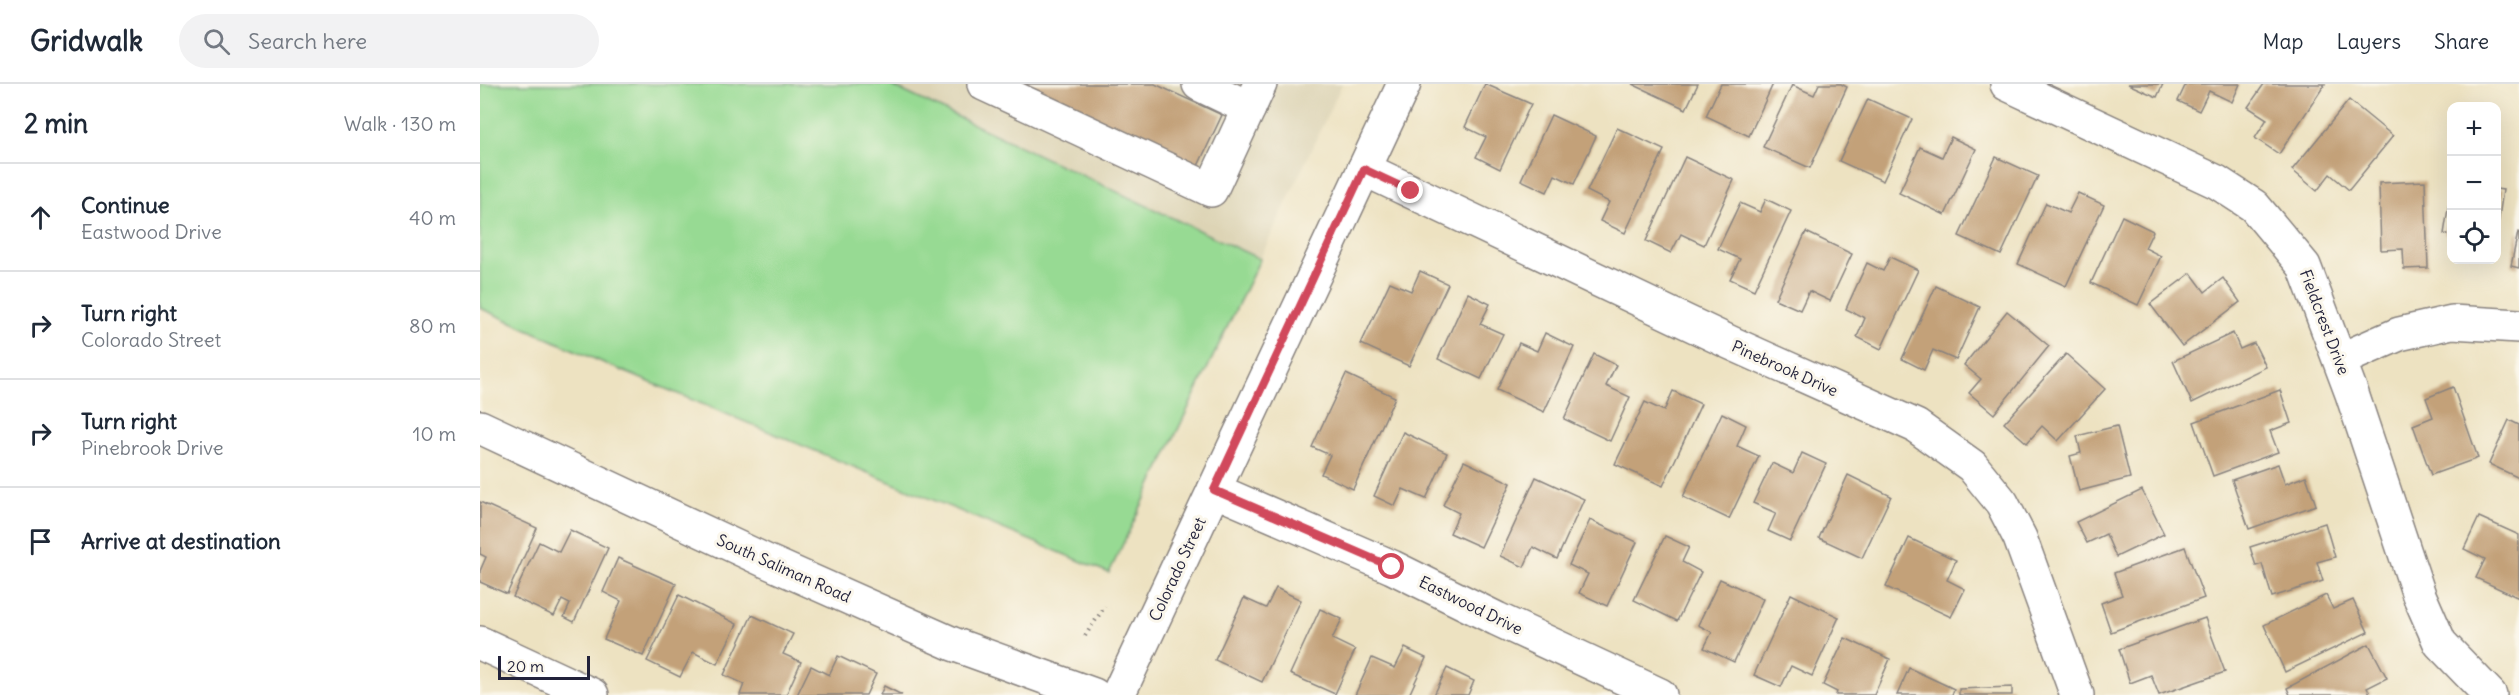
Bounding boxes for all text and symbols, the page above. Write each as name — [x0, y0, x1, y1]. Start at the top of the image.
search box — [179, 14, 599, 68]
text: Gridwalk — [30, 23, 143, 59]
icon: search — [200, 25, 233, 58]
text: Search here — [248, 27, 367, 55]
text: Map — [2263, 28, 2303, 55]
text: Layers — [2336, 28, 2401, 55]
text: Share — [2434, 28, 2489, 55]
map controls — [2447, 102, 2501, 264]
button: + — [2447, 102, 2501, 156]
text: 2 min — [24, 107, 88, 140]
text: Walk · 130 m — [344, 111, 456, 136]
button: − — [2447, 156, 2501, 210]
route end — [1397, 177, 1423, 203]
text: Continue — [81, 191, 170, 219]
icon: ahead — [24, 201, 57, 234]
text: 40 m — [409, 205, 456, 230]
button: locate — [2447, 210, 2501, 264]
text: Eastwood Drive — [81, 219, 222, 244]
street label: Fieldcrest Drive — [2296, 266, 2354, 378]
text: Turn right — [81, 299, 177, 327]
icon: right — [24, 309, 57, 342]
text: 80 m — [409, 313, 456, 338]
text: Colorado Street — [81, 327, 221, 352]
street label: Pinebrook Drive — [1729, 336, 1841, 400]
text: Turn right — [81, 407, 177, 435]
icon: right — [24, 417, 57, 450]
text: 10 m — [413, 421, 456, 446]
text: Pinebrook Drive — [81, 435, 224, 460]
street label: Colorado Street — [1144, 513, 1210, 624]
icon: arrive — [24, 525, 57, 558]
text: Arrive at destination — [81, 527, 281, 555]
street label: South Saliman Road — [714, 529, 854, 607]
route start — [1378, 553, 1404, 579]
street label: Eastwood Drive — [1416, 571, 1526, 639]
scale bar — [498, 653, 590, 680]
text: 20 m — [507, 656, 544, 676]

